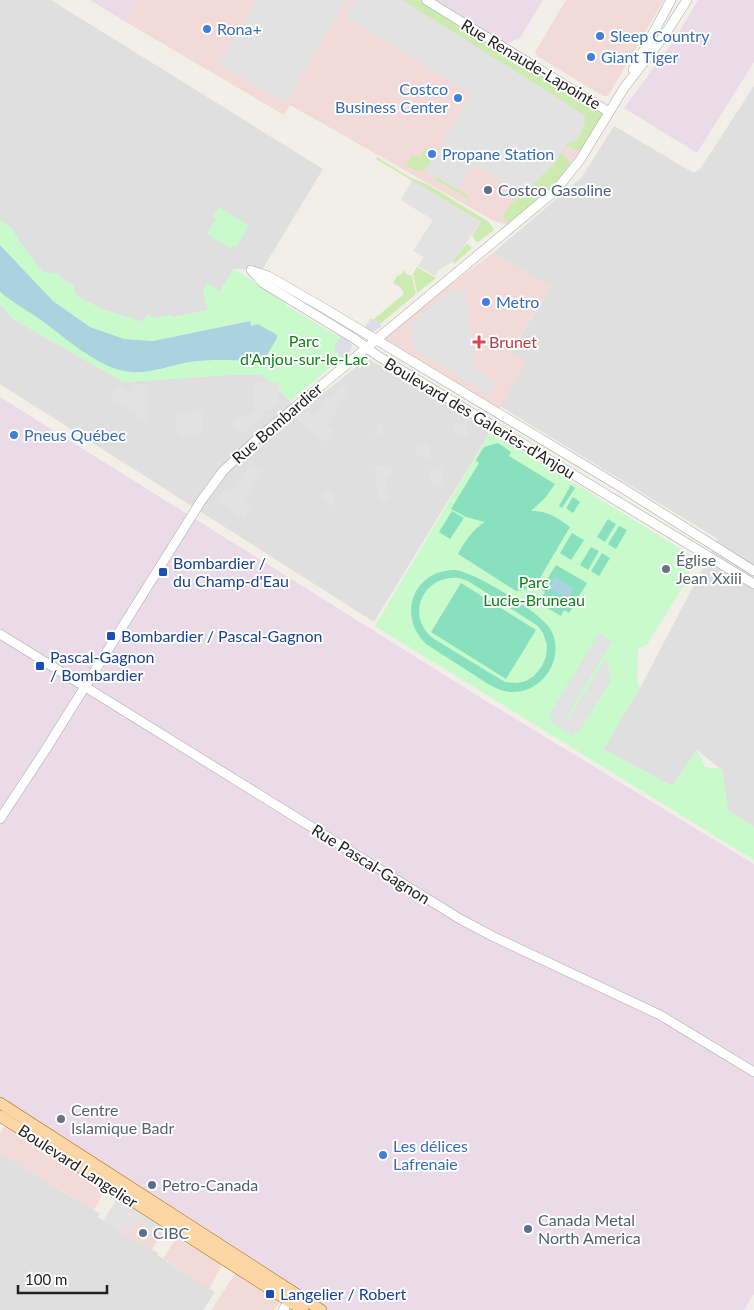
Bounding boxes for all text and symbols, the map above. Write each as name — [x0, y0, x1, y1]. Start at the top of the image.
street label: Rue Renaude-Lapointe — [458, 14, 604, 113]
place label: Rona+ — [217, 19, 262, 38]
marker: Rona+ — [201, 23, 213, 35]
place label: Sleep Country — [610, 26, 710, 45]
marker: Sleep Country — [594, 30, 606, 42]
place label: Giant Tiger — [601, 47, 678, 66]
marker: Giant Tiger — [585, 51, 597, 63]
place label: Costco Business Center — [335, 79, 448, 116]
marker: Costco Business Center — [452, 92, 464, 104]
place label: Propane Station — [442, 144, 554, 163]
marker: Propane Station — [426, 148, 438, 160]
place label: Costco Gasoline — [498, 180, 611, 199]
marker: Costco Gasoline — [482, 184, 494, 196]
place label: Metro — [496, 292, 539, 311]
marker: Metro — [480, 296, 492, 308]
park label: Parc d'Anjou-sur-le-Lac — [240, 331, 368, 368]
place label: Brunet — [489, 332, 537, 351]
marker: Brunet — [473, 336, 485, 348]
street label: Boulevard des Galeries-d'Anjou — [382, 353, 579, 482]
street label: Rue Bombardier — [228, 378, 326, 467]
place label: Pneus Québec — [24, 425, 126, 444]
marker: Pneus Québec — [8, 429, 20, 441]
place label: Église Jean Xxiii — [676, 550, 742, 587]
place label: Bombardier / du Champ-d'Eau — [173, 553, 289, 590]
marker: Église Jean Xxiii — [660, 563, 672, 575]
marker: Bombardier / du Champ-d'Eau — [157, 566, 169, 578]
park label: Parc Lucie-Bruneau — [483, 572, 585, 609]
place label: Bombardier / Pascal-Gagnon — [121, 626, 322, 645]
marker: Bombardier / Pascal-Gagnon — [105, 630, 117, 642]
place label: Pascal-Gagnon / Bombardier — [50, 647, 154, 684]
marker: Pascal-Gagnon / Bombardier — [34, 660, 46, 672]
street label: Rue Pascal-Gagnon — [309, 820, 434, 908]
place label: Centre Islamique Badr — [71, 1100, 174, 1137]
marker: Centre Islamique Badr — [55, 1113, 67, 1125]
street label: Boulevard Langelier — [15, 1120, 142, 1211]
place label: Les délices Lafrenaie — [393, 1136, 468, 1173]
marker: Les délices Lafrenaie — [377, 1149, 389, 1161]
place label: Petro-Canada — [162, 1175, 258, 1194]
marker: Petro-Canada — [146, 1179, 158, 1191]
place label: Canada Metal North America — [538, 1210, 641, 1247]
place label: CIBC — [153, 1223, 190, 1242]
marker: Canada Metal North America — [522, 1223, 534, 1235]
marker: CIBC — [137, 1227, 149, 1239]
scale bar — [18, 1262, 106, 1294]
text: 100 m — [25, 1270, 67, 1288]
place label: Langelier / Robert — [280, 1284, 407, 1303]
marker: Langelier / Robert — [264, 1288, 276, 1300]

